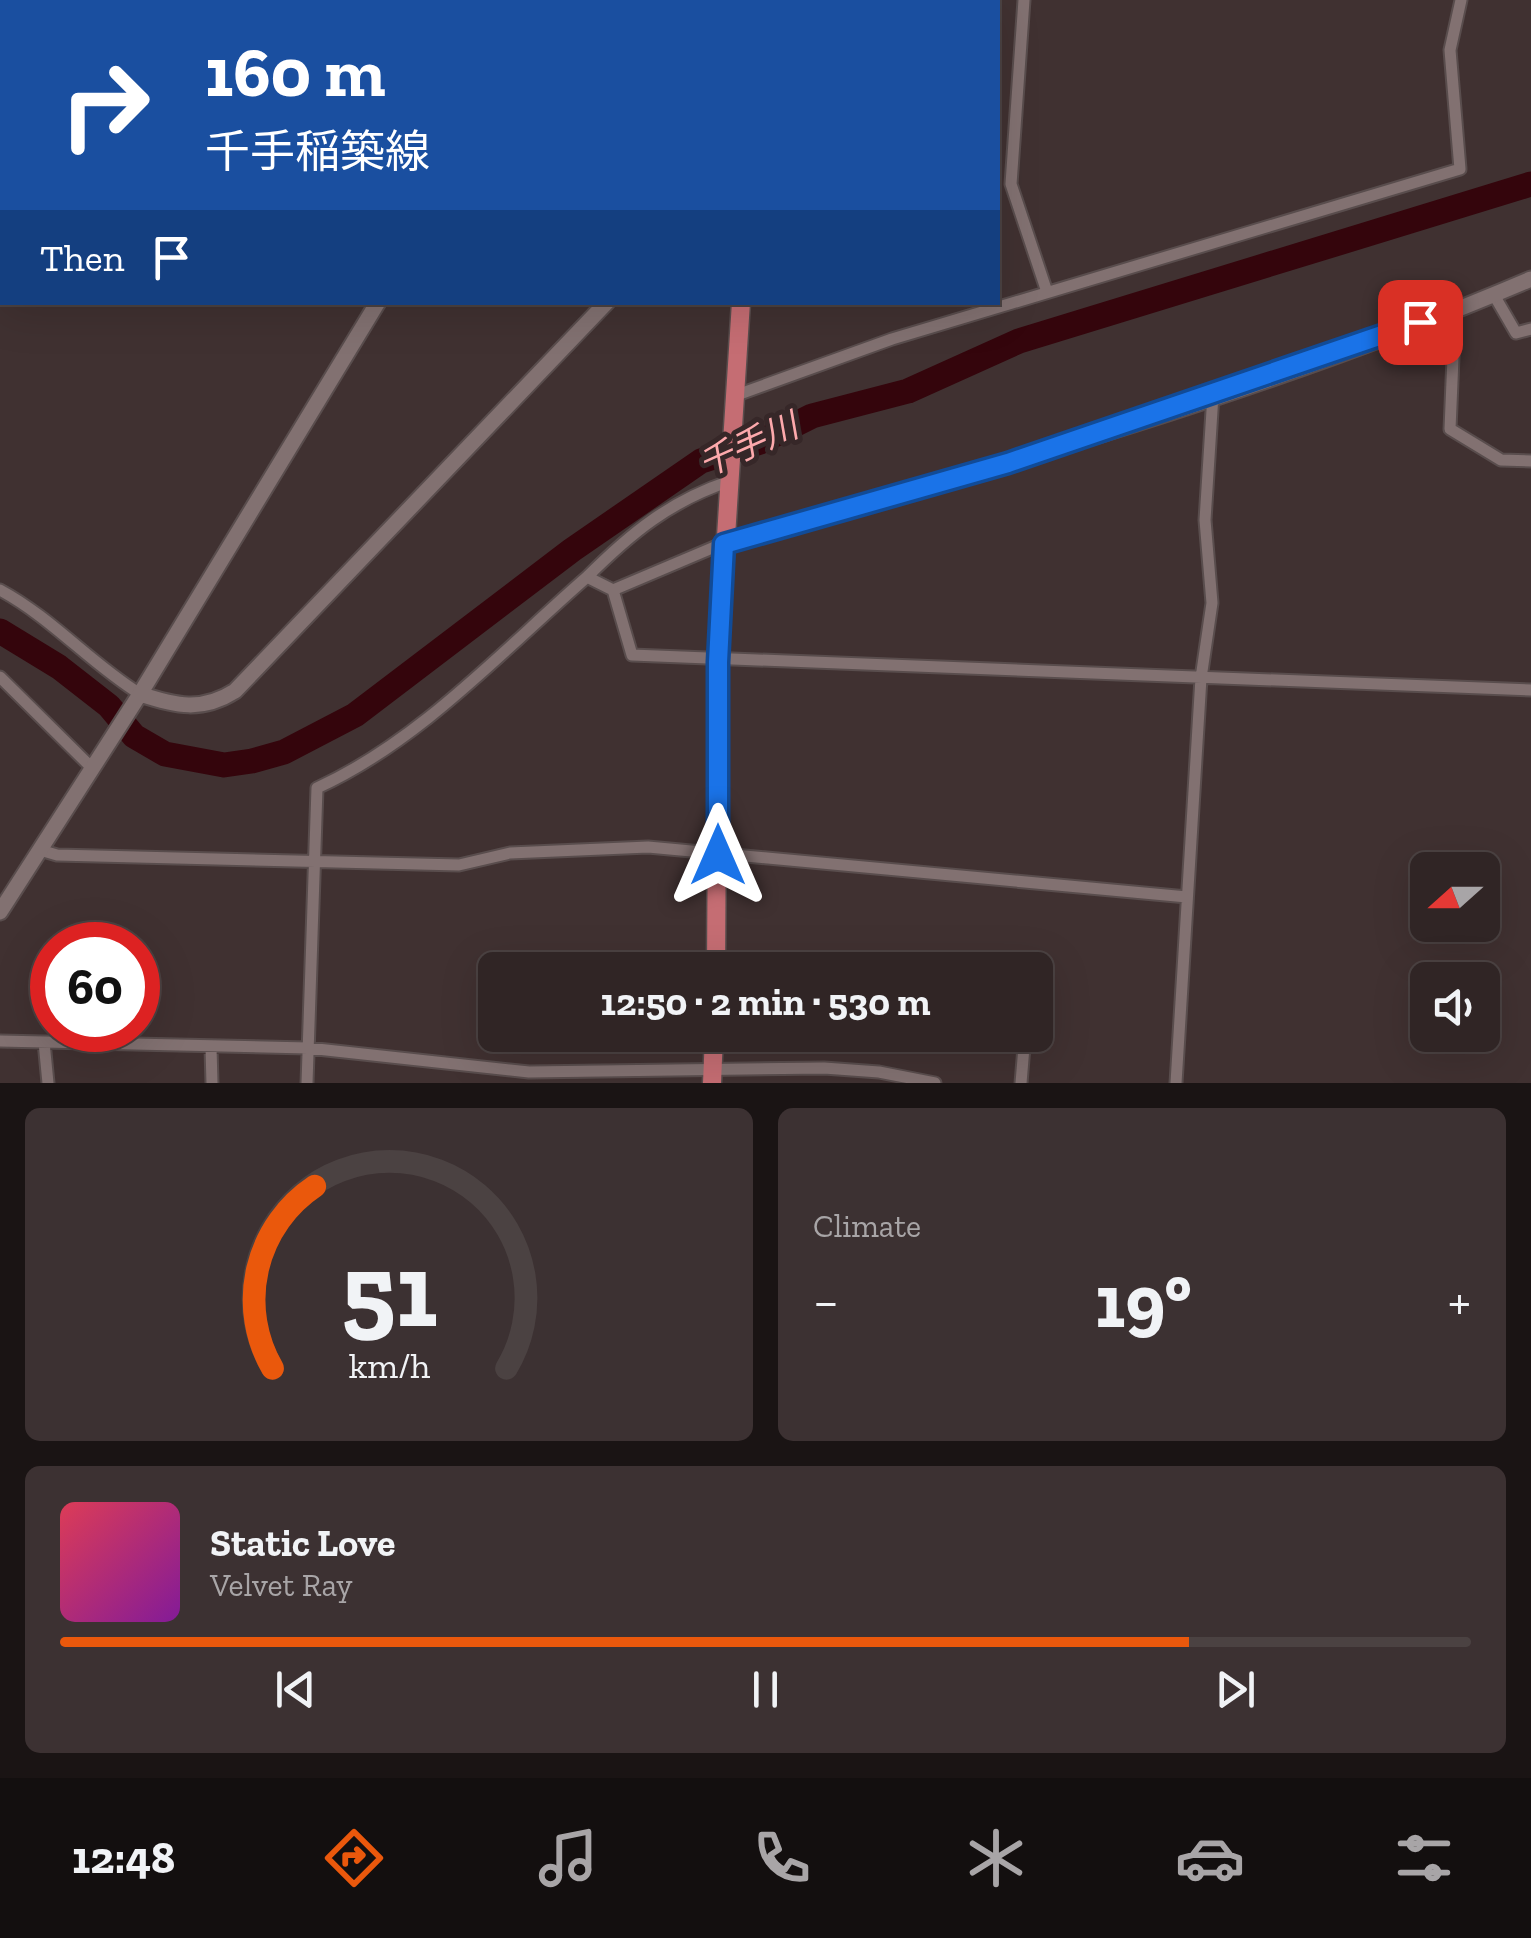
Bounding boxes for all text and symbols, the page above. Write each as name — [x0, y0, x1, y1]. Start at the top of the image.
text: 160 m — [205, 30, 386, 114]
icon: right — [40, 40, 170, 170]
text: 千手稲築線 — [205, 125, 430, 179]
icon: arrive — [144, 230, 199, 285]
text: Then — [40, 235, 124, 281]
pin — [1378, 280, 1463, 365]
icon: arrive — [1393, 295, 1448, 350]
water label: 千手川 — [691, 403, 808, 486]
position arrow — [666, 803, 770, 907]
north arrow — [1410, 852, 1500, 942]
map controls — [1410, 852, 1500, 1052]
speed limit sign: 60 — [30, 922, 160, 1052]
button: sound — [1410, 962, 1500, 1052]
text: 12:50 · 2 min · 530 m — [601, 979, 930, 1025]
text: Climate — [813, 1207, 921, 1245]
text: 51 — [341, 1228, 437, 1353]
text: 19° — [1095, 1256, 1192, 1346]
text: − — [813, 1268, 839, 1334]
text: + — [1448, 1268, 1471, 1334]
text: km/h — [348, 1344, 430, 1387]
text: Static Love — [210, 1520, 395, 1566]
text: Velvet Ray — [210, 1566, 353, 1604]
icon: previous — [268, 1662, 323, 1717]
icon: pause — [738, 1662, 793, 1717]
icon: next — [1208, 1662, 1263, 1717]
icon: directions — [319, 1823, 389, 1893]
icon: music — [533, 1823, 603, 1893]
icon: phone — [747, 1823, 817, 1893]
icon: climate — [961, 1823, 1031, 1893]
icon: car — [1175, 1823, 1245, 1893]
icon: filters — [1389, 1823, 1459, 1893]
text: 12:48 — [72, 1831, 175, 1885]

